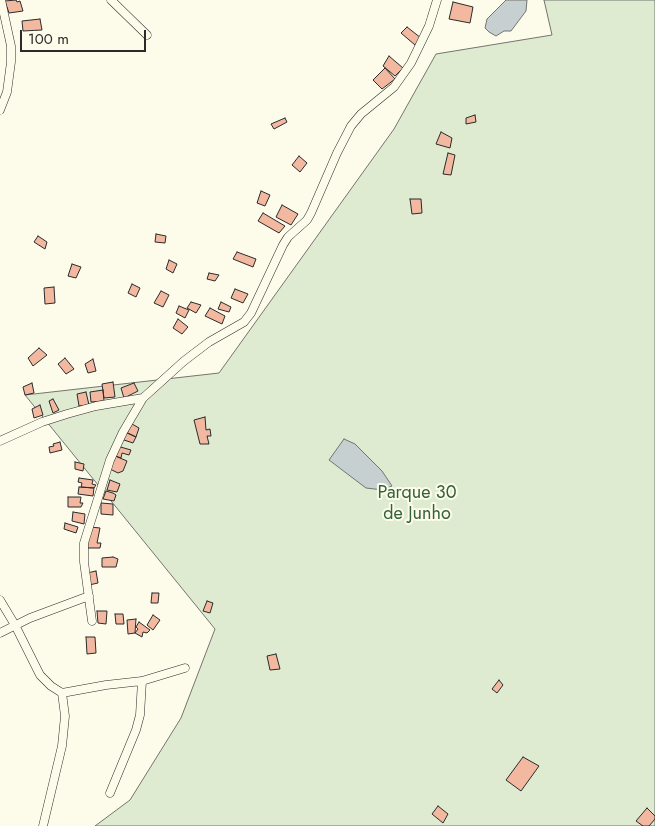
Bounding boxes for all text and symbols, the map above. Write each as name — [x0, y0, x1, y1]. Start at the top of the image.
scale bar — [22, 20, 149, 52]
text: 100 m — [28, 28, 69, 50]
park label: Parque 30 de Junho — [378, 483, 456, 526]

